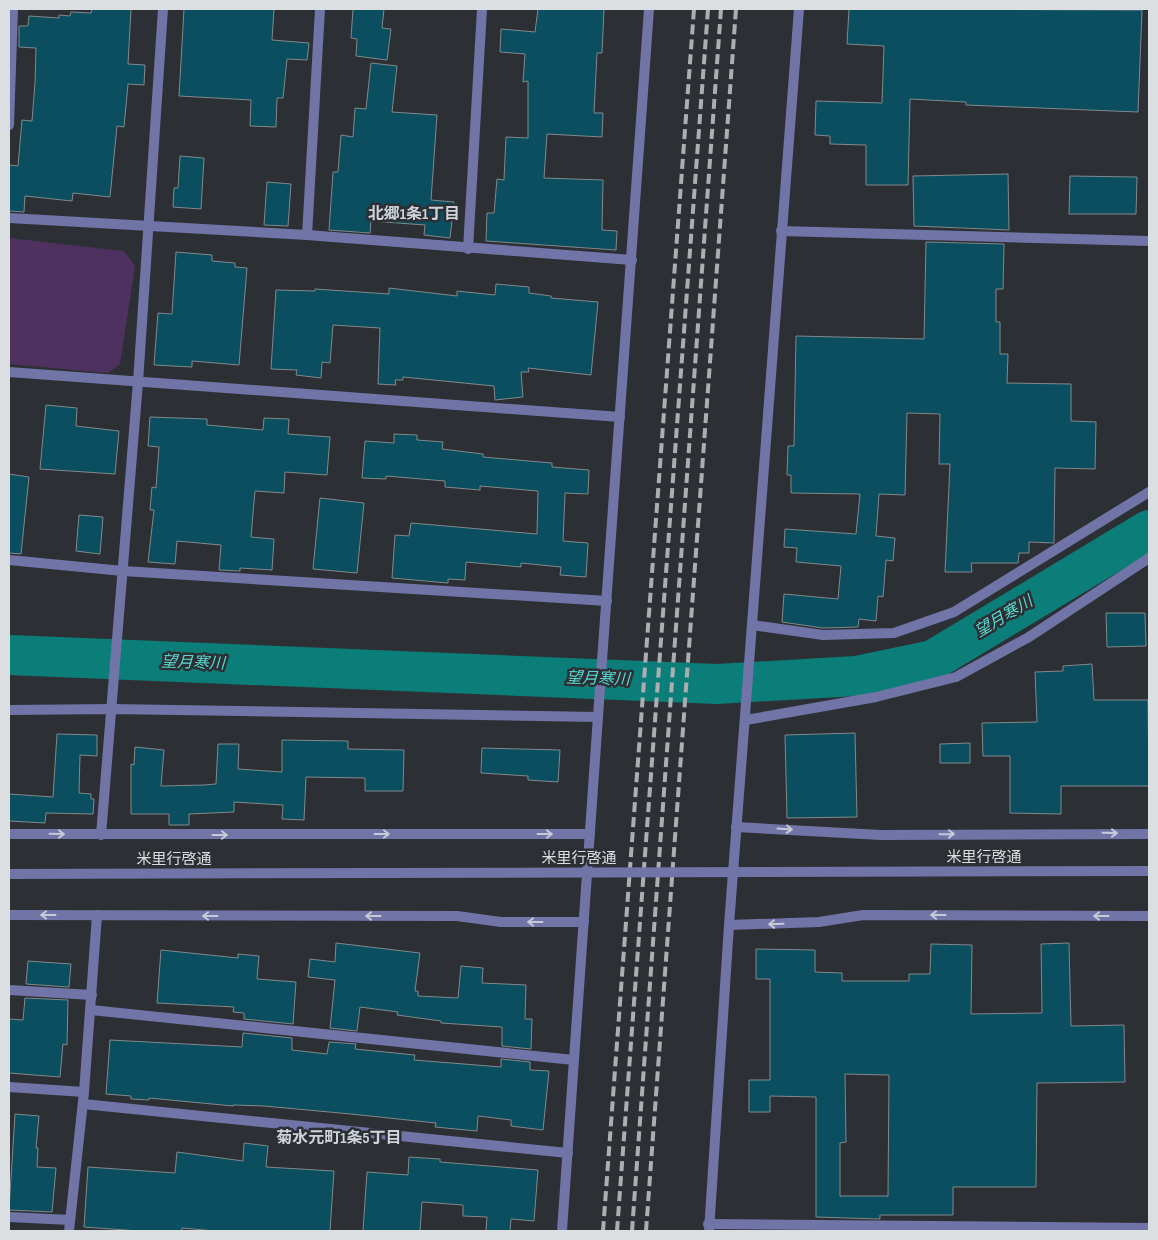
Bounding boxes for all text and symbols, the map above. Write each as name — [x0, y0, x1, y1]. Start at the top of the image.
district label: 北郷1条1丁目 — [368, 205, 460, 224]
water label: 望月寒川 — [972, 591, 1038, 642]
water label: 望月寒川 — [161, 652, 227, 674]
water label: 望月寒川 — [566, 668, 632, 690]
one-way arrow — [777, 824, 793, 833]
one-way arrow — [49, 829, 65, 839]
one-way arrow — [374, 829, 390, 839]
one-way arrow — [536, 829, 553, 839]
one-way arrow — [938, 829, 955, 839]
one-way arrow — [1101, 829, 1117, 838]
one-way arrow — [212, 830, 228, 840]
street label: 米里行啓通 — [946, 848, 1022, 867]
street label: 米里行啓通 — [541, 849, 617, 868]
street label: 米里行啓通 — [136, 850, 212, 869]
one-way arrow — [40, 910, 56, 920]
one-way arrow — [930, 910, 946, 920]
one-way arrow — [203, 911, 219, 921]
one-way arrow — [365, 911, 382, 921]
one-way arrow — [1093, 911, 1109, 921]
one-way arrow — [527, 917, 544, 927]
one-way arrow — [768, 919, 784, 928]
district label: 菊水元町1条5丁目 — [276, 1129, 402, 1148]

